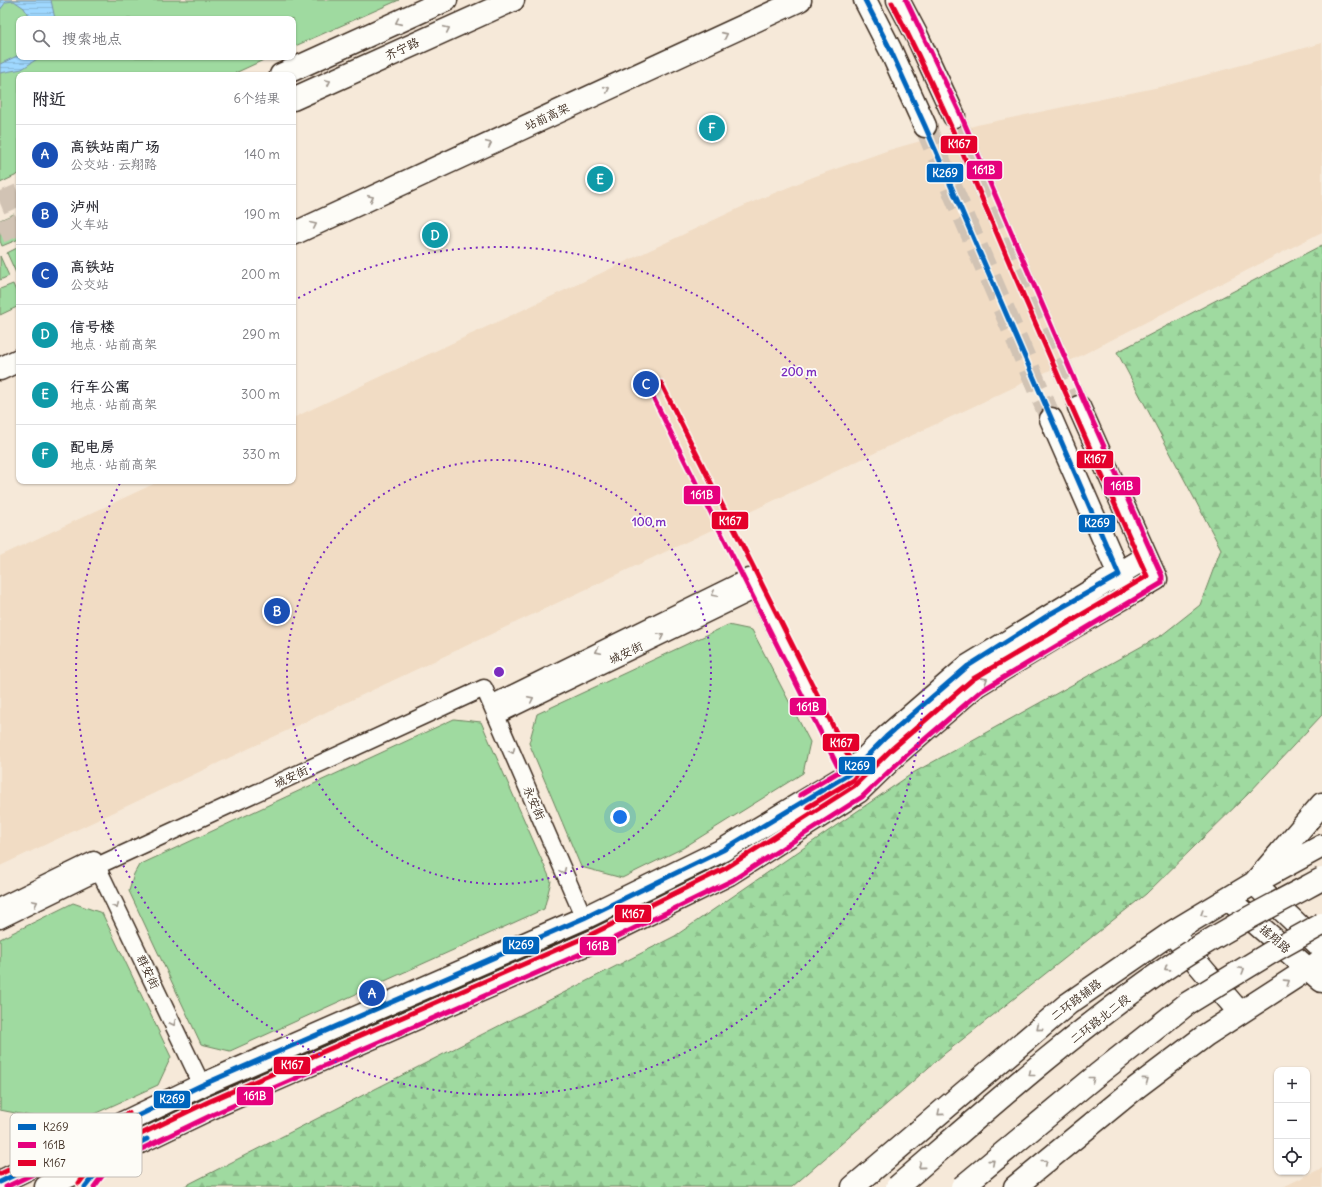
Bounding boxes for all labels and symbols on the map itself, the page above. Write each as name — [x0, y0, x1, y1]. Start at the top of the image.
one-way arrow — [395, 17, 402, 25]
one-way arrow — [443, 25, 450, 33]
one-way arrow — [721, 32, 729, 40]
street label: 齐宁路 — [382, 34, 421, 63]
one-way arrow — [325, 79, 332, 87]
one-way arrow — [603, 86, 611, 94]
street label: 站前高架 — [522, 100, 572, 133]
pin: F — [699, 113, 725, 143]
line badge: K167 — [940, 135, 978, 154]
text: K167 — [948, 137, 971, 151]
one-way arrow — [485, 141, 493, 149]
line badge: 161B — [966, 160, 1003, 180]
line badge: K269 — [926, 163, 964, 183]
text: 161B — [973, 163, 995, 177]
pin: E — [587, 164, 613, 194]
text: K269 — [932, 166, 958, 180]
one-way arrow — [367, 195, 374, 203]
pin: D — [422, 220, 448, 250]
one-way arrow — [311, 221, 318, 229]
text: 200 m — [781, 364, 817, 379]
pin: C — [633, 369, 659, 399]
line badge: K167 — [1076, 450, 1114, 469]
text: K167 — [1084, 452, 1107, 466]
line badge: 161B — [1103, 476, 1141, 496]
text: 161B — [1111, 479, 1133, 493]
line badge: 161B — [683, 485, 721, 505]
text: 161B — [691, 488, 713, 502]
line badge: K167 — [711, 511, 749, 530]
text: 100 m — [632, 514, 666, 529]
text: K167 — [719, 514, 742, 528]
line badge: K269 — [1078, 514, 1116, 533]
text: K269 — [1084, 516, 1110, 530]
one-way arrow — [711, 589, 719, 597]
pin: B — [264, 596, 290, 626]
one-way arrow — [657, 633, 664, 641]
street label: 城安街 — [606, 638, 645, 667]
one-way arrow — [594, 646, 602, 654]
centre of rings — [492, 665, 506, 679]
one-way arrow — [981, 678, 988, 685]
one-way arrow — [527, 696, 534, 704]
line badge: 161B — [789, 697, 827, 716]
text: 161B — [797, 700, 819, 714]
line badge: K167 — [822, 733, 860, 752]
text: K167 — [830, 736, 853, 750]
one-way arrow — [507, 748, 515, 755]
line badge: K269 — [838, 756, 876, 775]
text: K269 — [844, 759, 870, 773]
street label: 城安街 — [271, 762, 310, 791]
street label: 永安街 — [520, 783, 549, 822]
your location — [610, 807, 630, 827]
one-way arrow — [559, 867, 567, 874]
one-way arrow — [31, 900, 38, 908]
one-way arrow — [111, 902, 119, 909]
line badge: K167 — [614, 904, 652, 923]
text: K167 — [622, 907, 645, 921]
one-way arrow — [1200, 909, 1207, 916]
street label: 摇翔路 — [1257, 921, 1294, 956]
line badge: K269 — [502, 936, 540, 955]
line badge: 161B — [579, 936, 617, 956]
text: K269 — [508, 938, 534, 952]
text: 161B — [587, 939, 609, 953]
street label: 群安街 — [134, 952, 163, 991]
one-way arrow — [1164, 963, 1171, 971]
one-way arrow — [1238, 967, 1245, 975]
street label: 二环路辅路 — [1047, 976, 1104, 1024]
pin: A — [359, 978, 385, 1008]
one-way arrow — [1283, 979, 1290, 987]
street label: 二环路北二段 — [1067, 991, 1133, 1047]
one-way arrow — [168, 1019, 176, 1027]
one-way arrow — [1037, 1024, 1044, 1031]
line badge: K167 — [273, 1056, 311, 1075]
text: K167 — [281, 1058, 304, 1072]
one-way arrow — [1029, 1069, 1036, 1076]
one-way arrow — [1087, 1077, 1095, 1084]
one-way arrow — [1141, 1078, 1148, 1085]
line badge: 161B — [236, 1086, 274, 1106]
text: 161B — [244, 1089, 266, 1103]
line badge: K269 — [153, 1090, 191, 1109]
text: K269 — [159, 1092, 185, 1106]
one-way arrow — [938, 1108, 945, 1115]
legend — [10, 1113, 142, 1177]
text: K269 — [43, 1120, 69, 1134]
text: 161B — [43, 1138, 65, 1152]
text: K167 — [43, 1156, 66, 1170]
one-way arrow — [987, 1159, 994, 1166]
one-way arrow — [1040, 1160, 1047, 1167]
one-way arrow — [918, 1162, 926, 1169]

